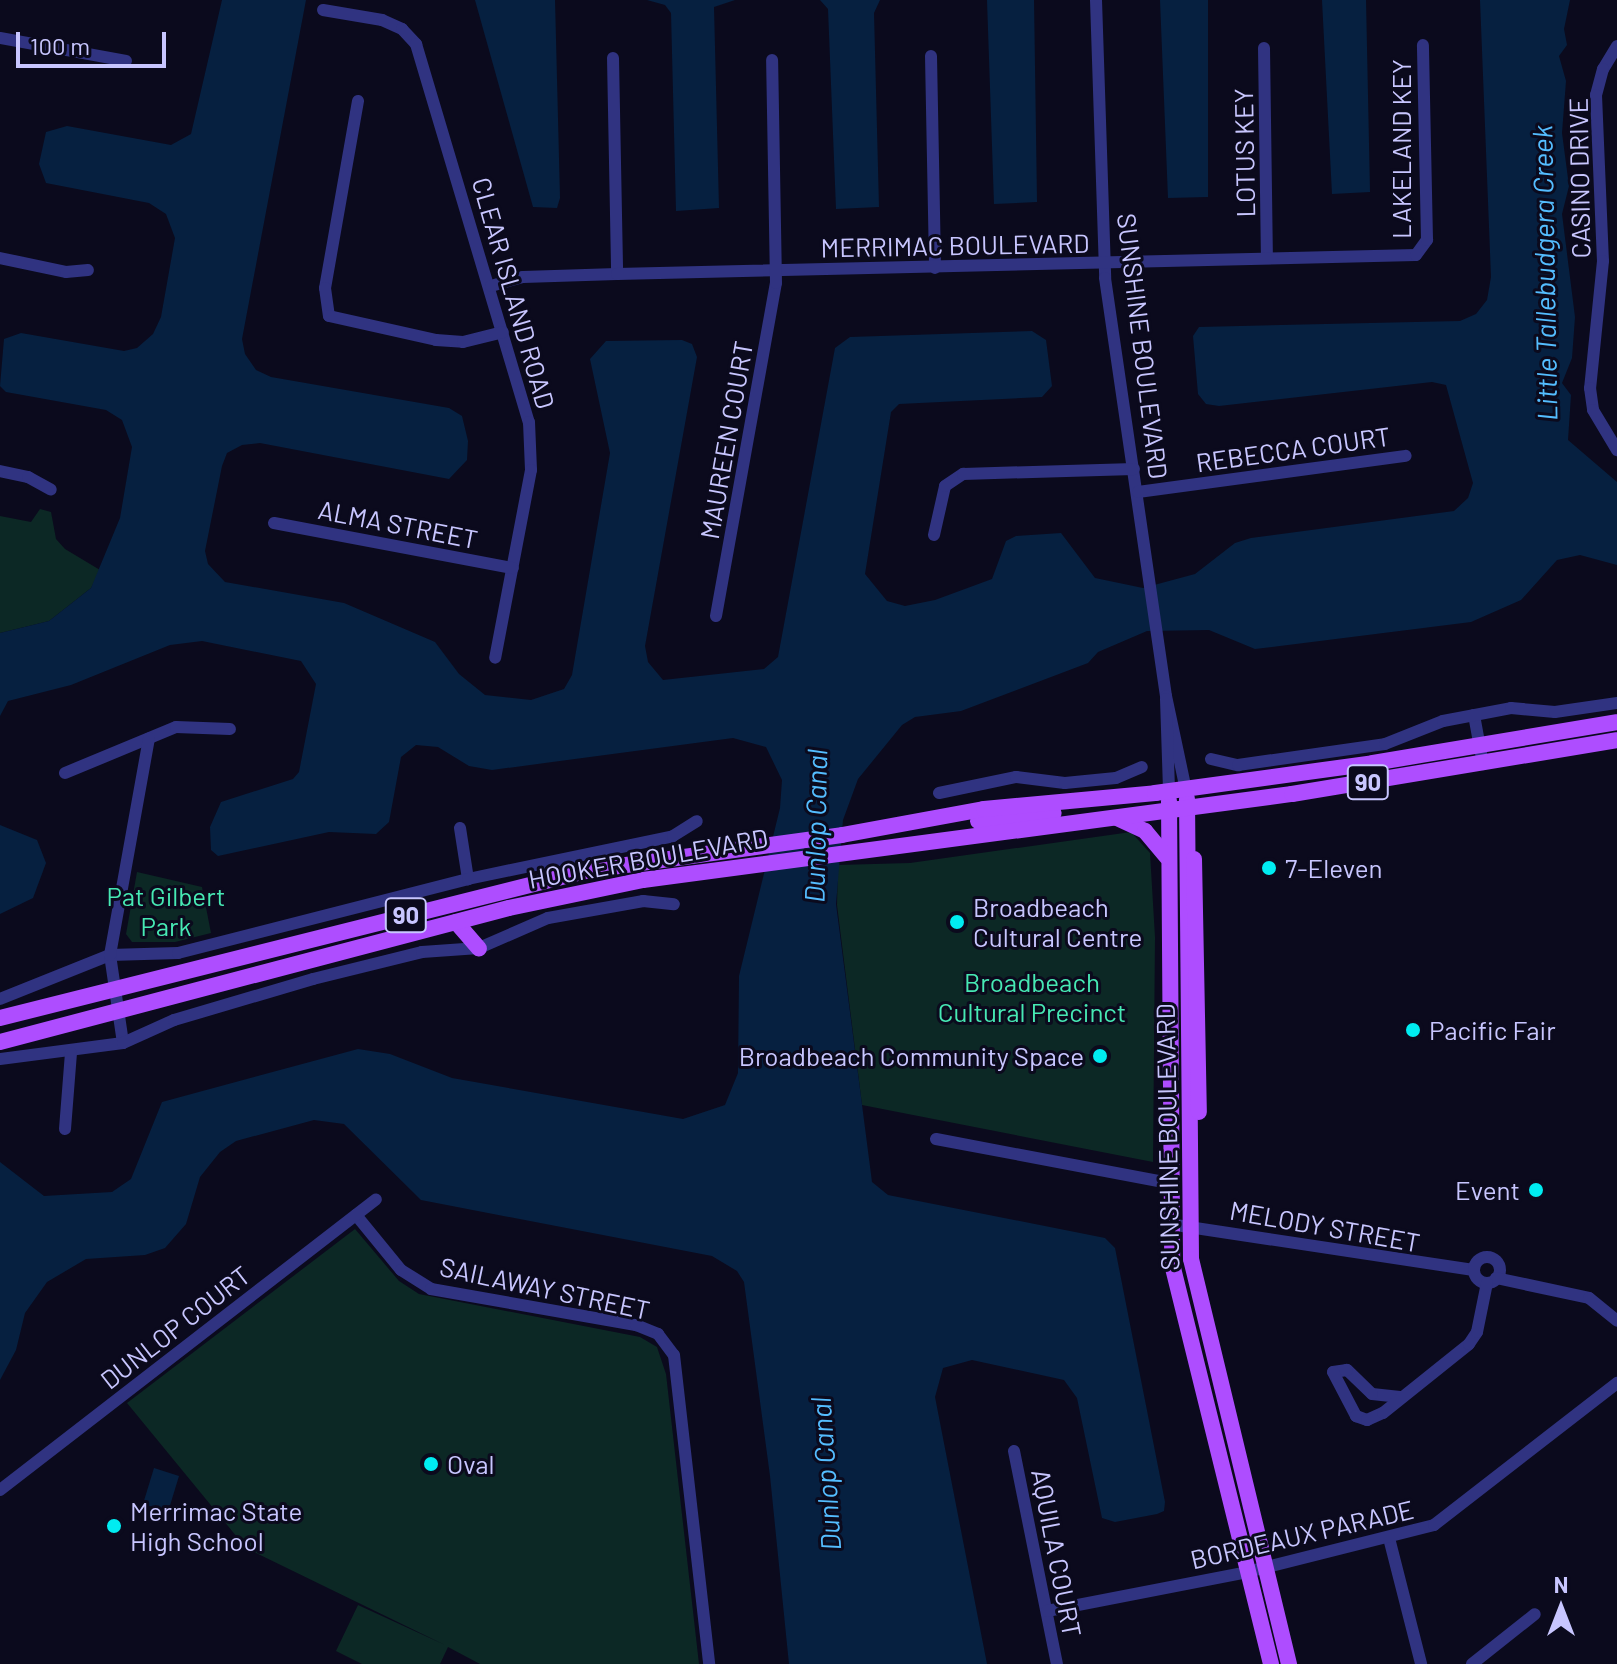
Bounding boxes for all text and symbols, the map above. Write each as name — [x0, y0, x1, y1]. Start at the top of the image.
scale bar — [20, 16, 170, 66]
text: 100 m — [30, 31, 90, 60]
street label: LAKELAND KEY — [1385, 59, 1417, 239]
street label: LOTUS KEY — [1227, 88, 1261, 218]
street label: CASINO DRIVE — [1562, 97, 1596, 259]
water label: Little Tallebudgera Creek — [1525, 125, 1563, 421]
street label: CLEAR ISLAND ROAD — [466, 174, 562, 412]
street label: SUNSHINE BOULEVARD — [1111, 211, 1175, 481]
street label: MERRIMAC BOULEVARD — [820, 227, 1090, 263]
street label: MAUREEN COURT — [693, 338, 759, 542]
street label: REBECCA COURT — [1194, 420, 1392, 478]
street label: ALMA STREET — [316, 493, 480, 555]
water label: Dunlop Canal — [797, 749, 833, 903]
road number: 90 — [1346, 762, 1390, 802]
street label: HOOKER BOULEVARD — [526, 822, 770, 894]
place label: 7-Eleven — [1285, 852, 1383, 884]
marker: 7-Eleven — [1260, 859, 1278, 877]
park label: Pat Gilbert Park — [107, 880, 225, 942]
place label: Broadbeach Cultural Centre — [973, 891, 1142, 952]
road number: 90 — [384, 895, 428, 935]
marker: Broadbeach Cultural Centre — [948, 913, 966, 931]
park label: Broadbeach Cultural Precinct — [938, 966, 1126, 1028]
street label: SUNSHINE BOULEVARD — [1149, 1003, 1185, 1271]
place label: Pacific Fair — [1429, 1014, 1556, 1046]
marker: Pacific Fair — [1404, 1021, 1422, 1039]
place label: Broadbeach Community Space — [739, 1040, 1084, 1072]
marker: Broadbeach Community Space — [1091, 1047, 1109, 1065]
place label: Event — [1455, 1174, 1520, 1206]
marker: Event — [1527, 1181, 1545, 1199]
street label: MELODY STREET — [1228, 1194, 1422, 1258]
street label: SAILAWAY STREET — [437, 1250, 653, 1326]
street label: DUNLOP COURT — [94, 1259, 256, 1395]
water label: Dunlop Canal — [803, 1396, 847, 1552]
place label: Oval — [447, 1448, 495, 1480]
marker: Oval — [422, 1455, 440, 1473]
street label: AQUILA COURT — [1025, 1466, 1089, 1640]
street label: BORDEAUX PARADE — [1187, 1493, 1417, 1575]
place label: Merrimac State High School — [130, 1495, 302, 1556]
marker: Merrimac State High School — [105, 1517, 123, 1535]
north arrow — [1521, 1568, 1601, 1648]
text: N — [1554, 1571, 1568, 1597]

